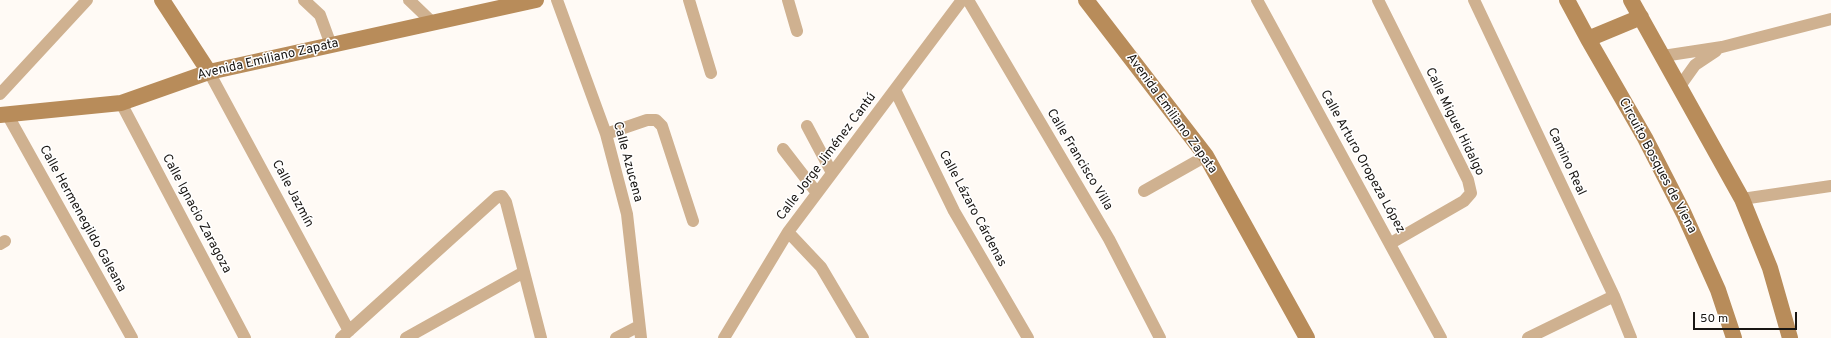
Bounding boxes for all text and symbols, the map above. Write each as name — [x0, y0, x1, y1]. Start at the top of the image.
street label: Avenida Emiliano Zapata — [196, 36, 340, 84]
street label: Avenida Emiliano Zapata — [1122, 51, 1220, 177]
street label: Calle Miguel Hidalgo — [1421, 65, 1487, 179]
street label: Calle Arturo Oropeza López — [1316, 88, 1408, 236]
street label: Calle Jorge Jiménez Cantú — [774, 90, 880, 224]
street label: Circuito Bosques de Viena — [1615, 96, 1699, 236]
street label: Calle Francisco Villa — [1042, 106, 1116, 214]
street label: Calle Azucena — [609, 120, 645, 204]
street label: Camino Real — [1543, 126, 1589, 198]
street label: Calle Hermenegildo Galeana — [35, 143, 129, 295]
street label: Calle Lázaro Cárdenas — [935, 148, 1009, 270]
street label: Calle Ignacio Zaragoza — [158, 152, 234, 276]
street label: Calle Jazmín — [268, 158, 316, 230]
scale bar — [1695, 304, 1799, 330]
text: 50 m — [1700, 311, 1728, 327]

